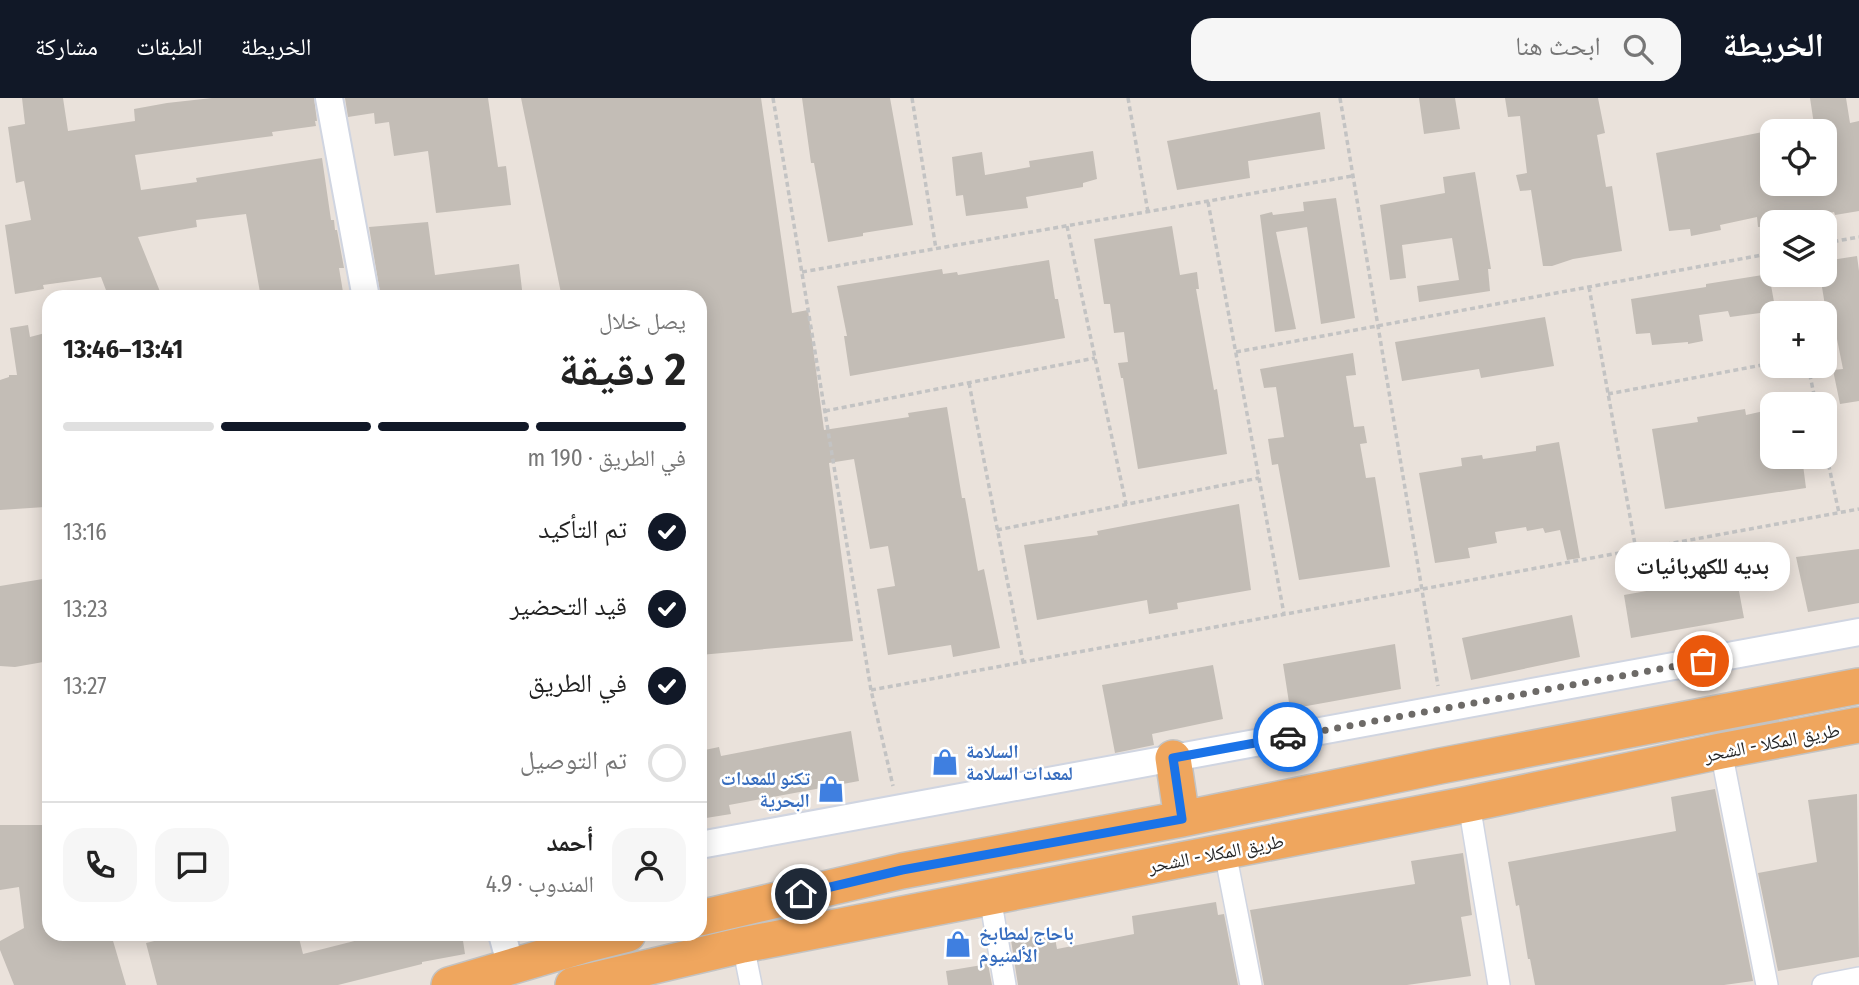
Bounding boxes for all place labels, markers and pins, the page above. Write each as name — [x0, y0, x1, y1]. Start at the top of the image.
callout: بديه للكهربائيات — [1616, 542, 1790, 591]
pin — [1673, 631, 1733, 691]
place label: السلامة لمعدات السلامة — [966, 740, 1073, 785]
shop icon: السلامة لمعدات السلامة — [930, 747, 960, 777]
place label: تكنو للمعدات البحرية — [721, 767, 811, 812]
shop icon: تكنو للمعدات البحرية — [816, 774, 846, 804]
pin — [771, 864, 831, 924]
place label: باحاج لمطابخ الألمنيوم — [979, 922, 1074, 969]
shop icon: باحاج لمطابخ الألمنيوم — [943, 929, 973, 959]

